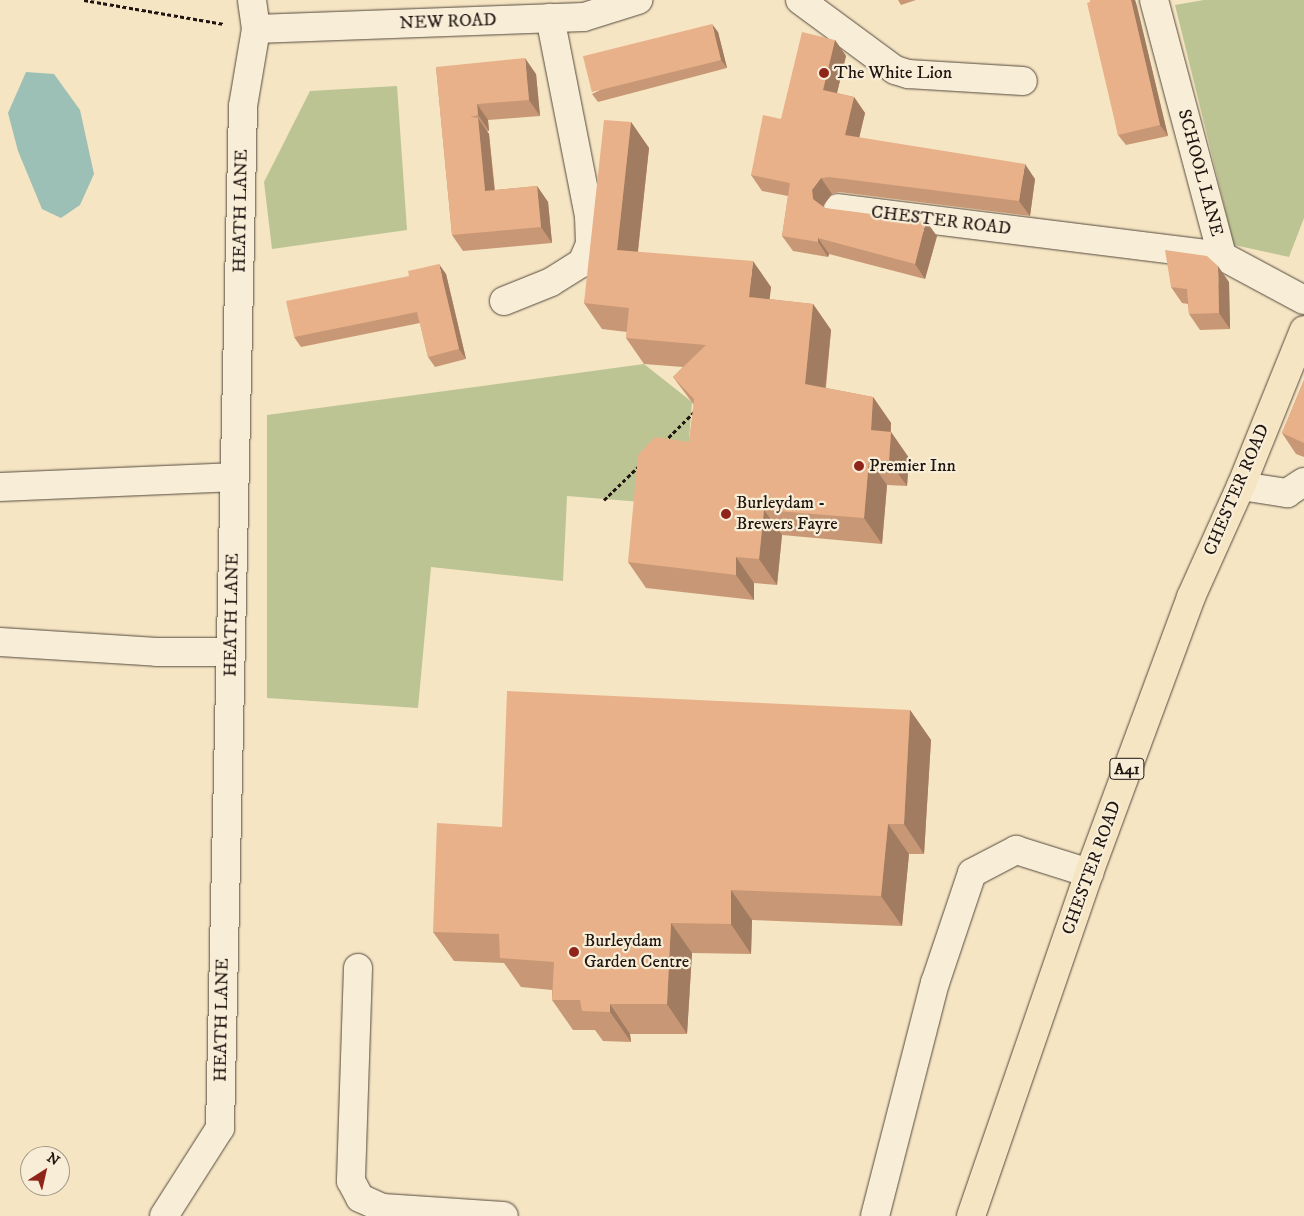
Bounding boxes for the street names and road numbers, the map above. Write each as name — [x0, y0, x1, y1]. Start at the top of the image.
street label: NEW ROAD — [399, 10, 497, 34]
street label: SCHOOL LANE — [1173, 107, 1227, 239]
street label: HEATH LANE — [229, 149, 253, 273]
street label: CHESTER ROAD — [870, 202, 1012, 240]
street label: CHESTER ROAD — [1200, 421, 1274, 559]
street label: HEATH LANE — [220, 553, 244, 677]
road number: A41 — [1108, 756, 1146, 782]
street label: CHESTER ROAD — [1058, 798, 1126, 938]
street label: HEATH LANE — [210, 958, 234, 1082]

